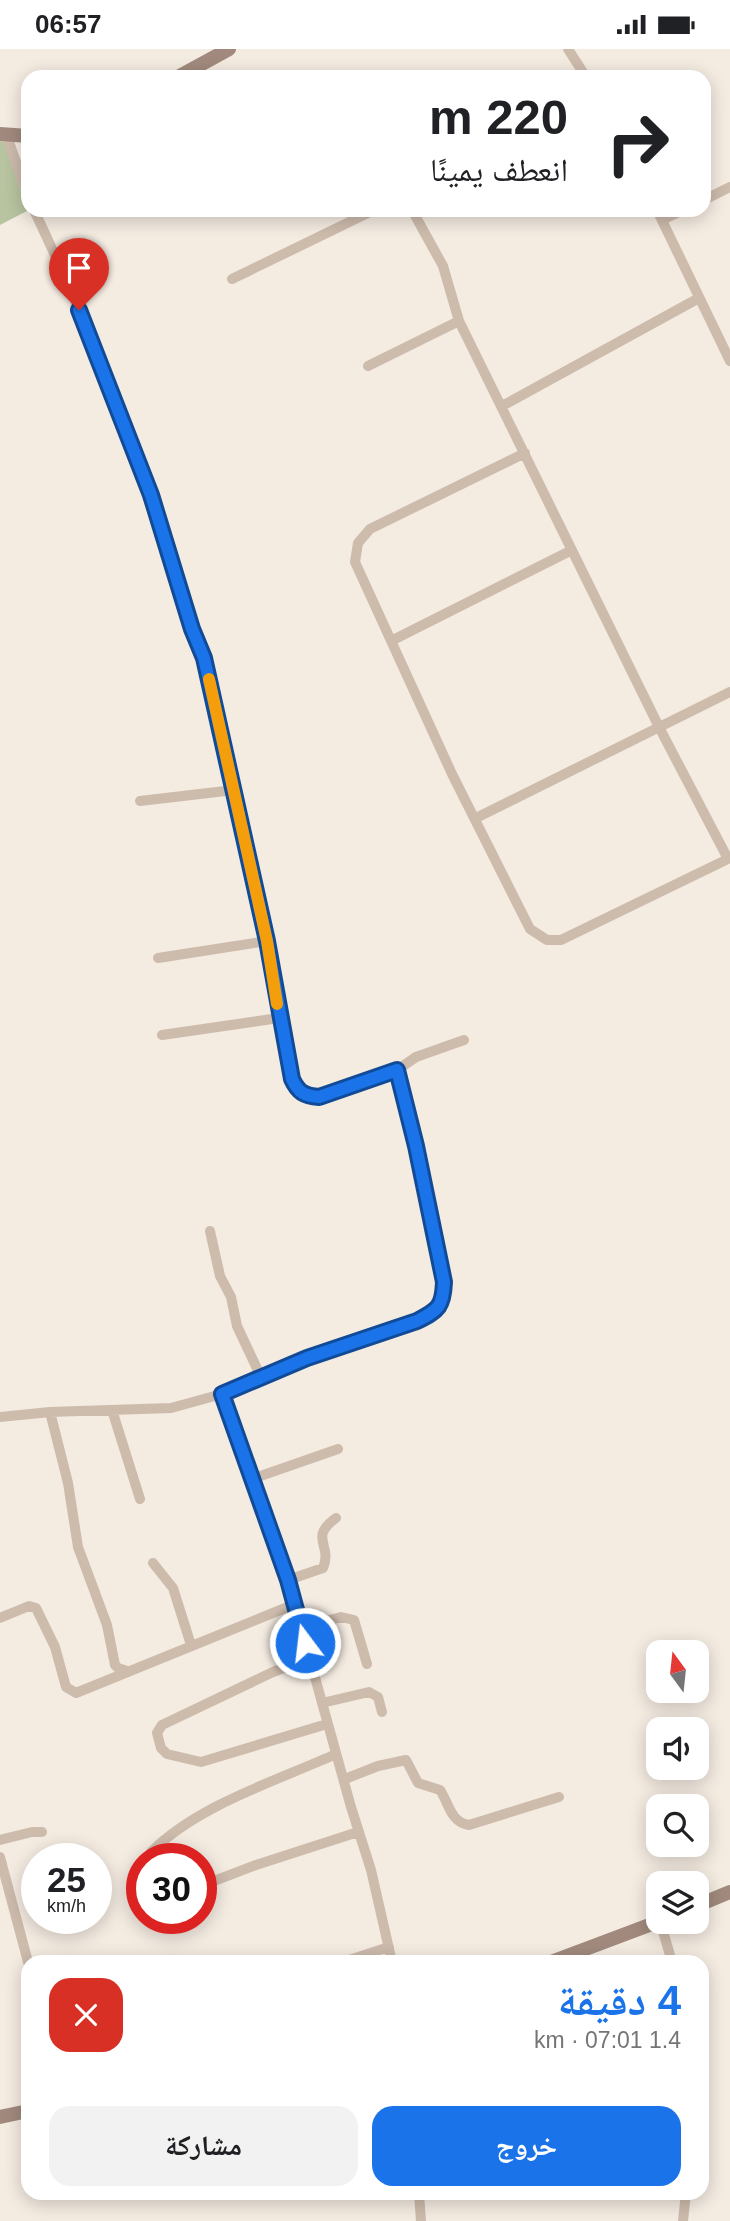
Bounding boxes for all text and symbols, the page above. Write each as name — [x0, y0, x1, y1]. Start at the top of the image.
text: 06:57 — [35, 9, 102, 39]
text: 220 m — [429, 90, 568, 144]
icon: right — [592, 98, 683, 189]
text: انعطف يمينًا — [430, 152, 568, 188]
pin — [49, 238, 109, 310]
icon: arrive — [60, 249, 98, 287]
position arrow — [268, 1606, 342, 1680]
north arrow — [646, 1640, 709, 1703]
map controls — [646, 1640, 709, 1934]
button: sound — [646, 1717, 709, 1780]
button: search — [646, 1794, 709, 1857]
speed limit sign: 30 — [126, 1843, 217, 1934]
text: 25 — [47, 1860, 86, 1899]
button: layers — [646, 1871, 709, 1934]
text: km/h — [47, 1896, 86, 1916]
text: 4 دقيقة — [558, 1977, 681, 2024]
button: close — [49, 1978, 123, 2052]
text: 1.4 km · 07:01 — [534, 2027, 681, 2053]
button: مشاركة — [49, 2106, 358, 2186]
button: خروج — [372, 2106, 681, 2186]

